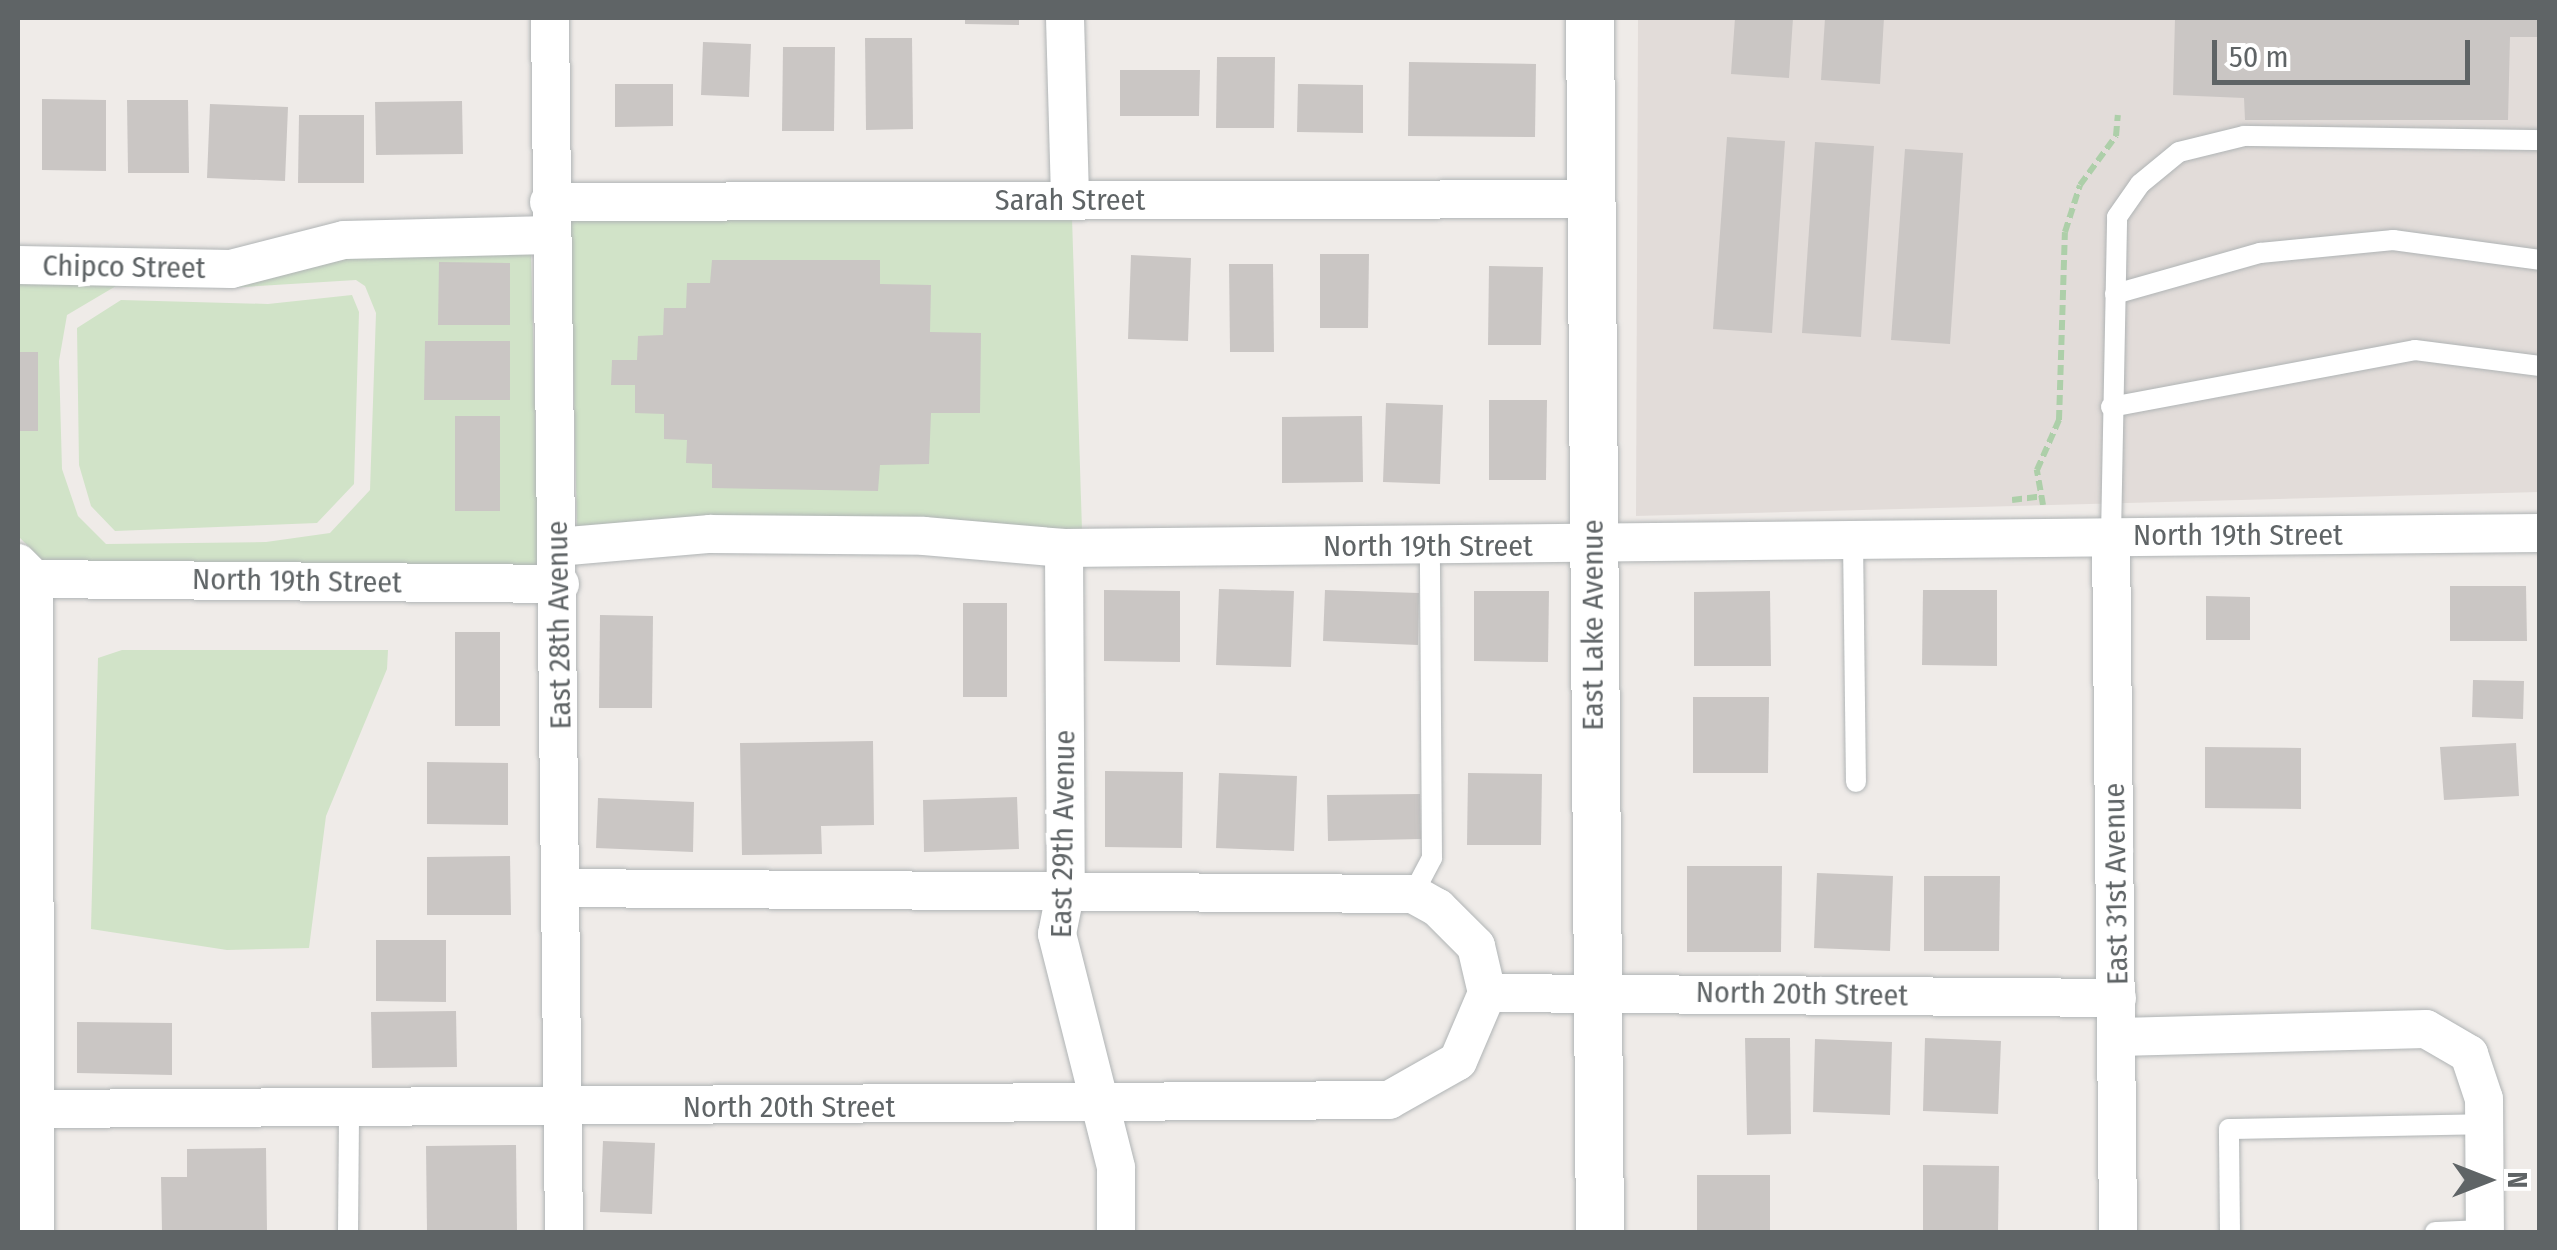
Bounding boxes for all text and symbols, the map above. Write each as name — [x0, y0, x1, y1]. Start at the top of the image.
scale bar — [2217, 20, 2474, 82]
text: 50 m — [2229, 39, 2289, 75]
street label: Sarah Street — [995, 182, 1145, 218]
street label: Chipco Street — [42, 248, 206, 286]
street label: North 19th Street — [2133, 517, 2343, 553]
street label: East Lake Avenue — [1575, 519, 1611, 731]
street label: East 28th Avenue — [539, 520, 579, 730]
street label: North 19th Street — [1323, 528, 1533, 564]
street label: North 19th Street — [192, 561, 402, 601]
street label: East 29th Avenue — [1043, 730, 1083, 938]
street label: East 31st Avenue — [2096, 783, 2136, 985]
street label: North 20th Street — [1695, 974, 1909, 1014]
street label: North 20th Street — [683, 1089, 895, 1125]
north arrow — [2437, 1130, 2537, 1230]
text: N — [2501, 1172, 2534, 1188]

